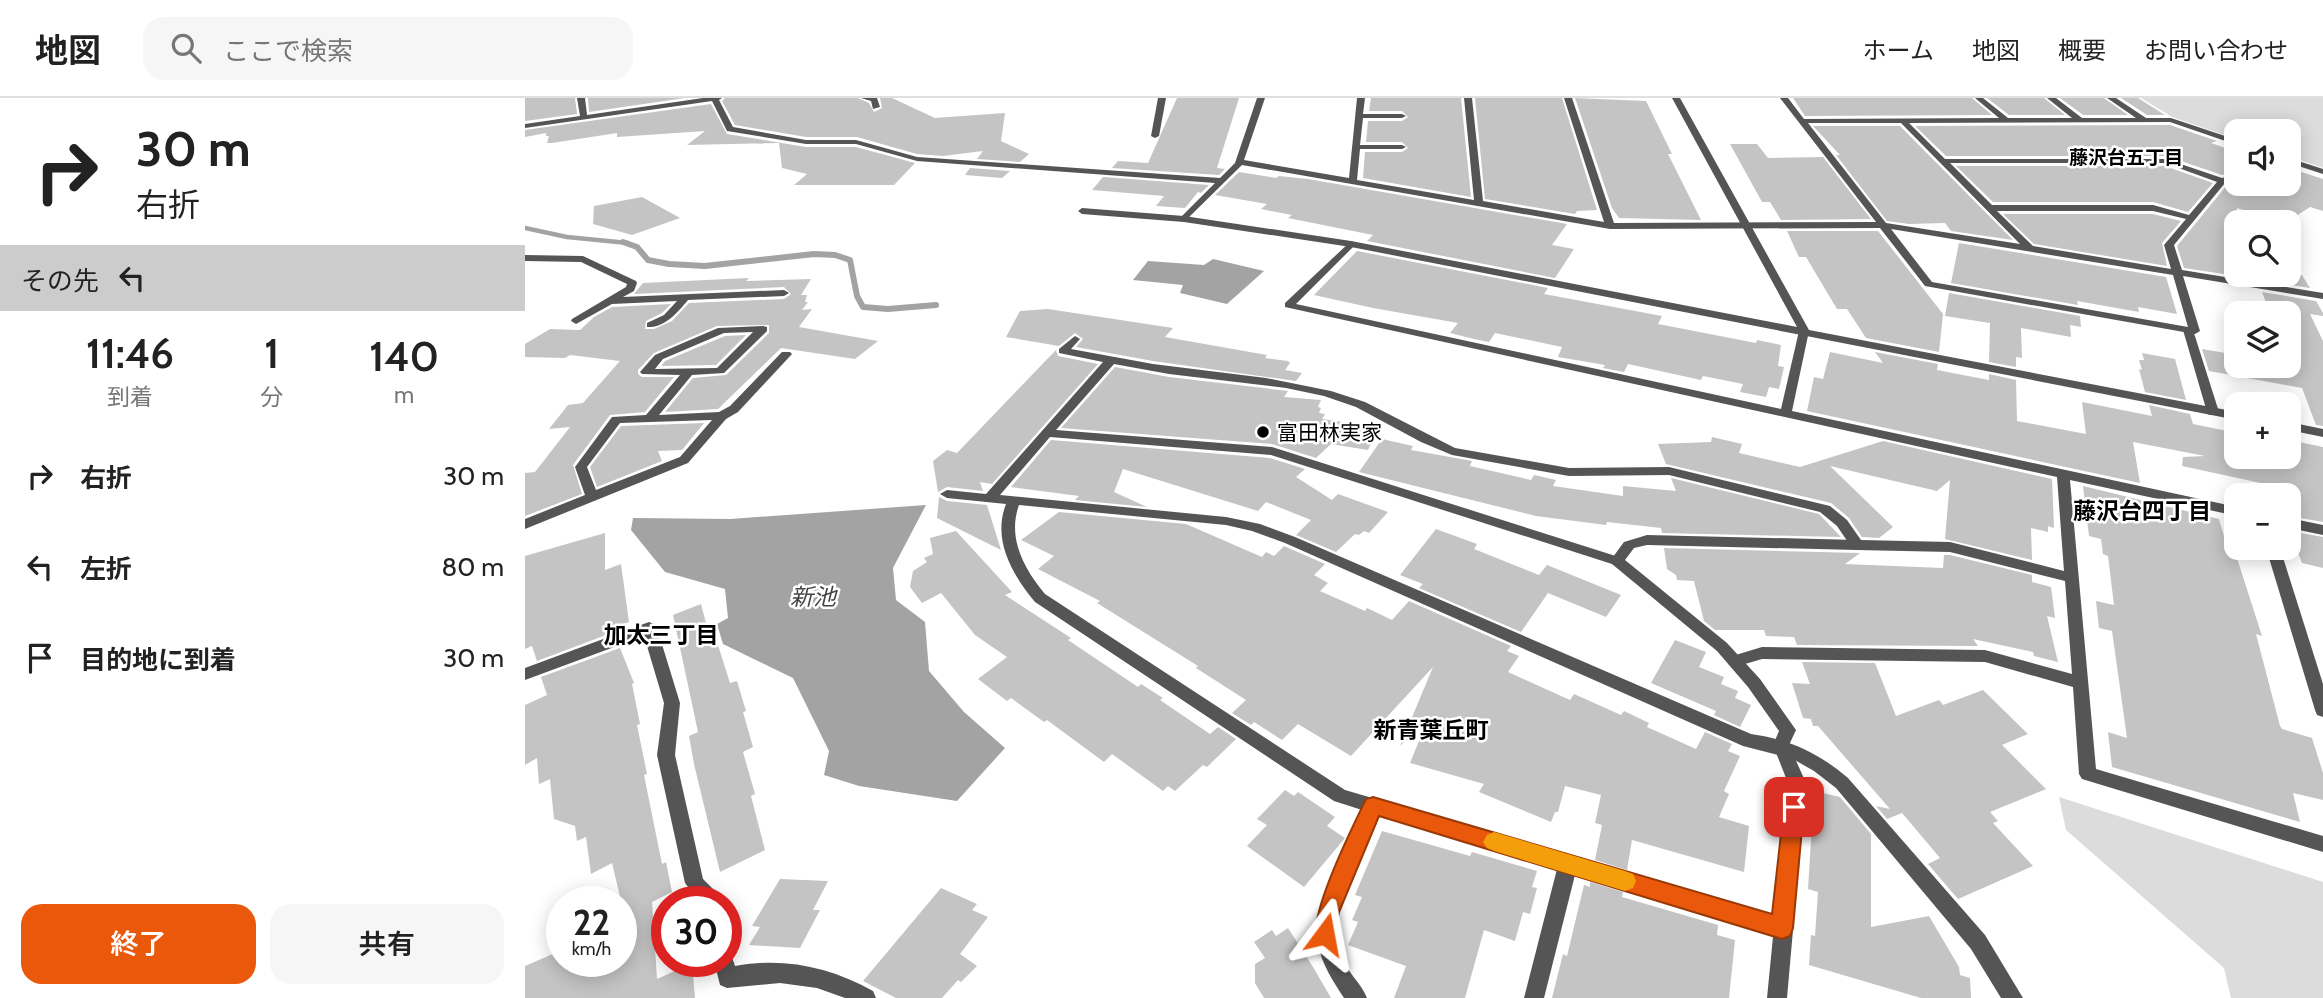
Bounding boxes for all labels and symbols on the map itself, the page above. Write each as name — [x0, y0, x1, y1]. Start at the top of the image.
district label: 藤沢台五丁目 — [2069, 146, 2183, 169]
place label: 富田林実家 — [1277, 420, 1382, 445]
marker: 富田林実家 — [1255, 424, 1271, 440]
district label: 藤沢台四丁目 — [2073, 497, 2211, 525]
water label: 新池 — [790, 583, 838, 611]
district label: 加太三丁目 — [604, 621, 719, 649]
district label: 新青葉丘町 — [1374, 716, 1489, 744]
pin — [1764, 777, 1824, 837]
speed limit sign: 30 — [651, 886, 742, 977]
position arrow — [1288, 897, 1362, 971]

